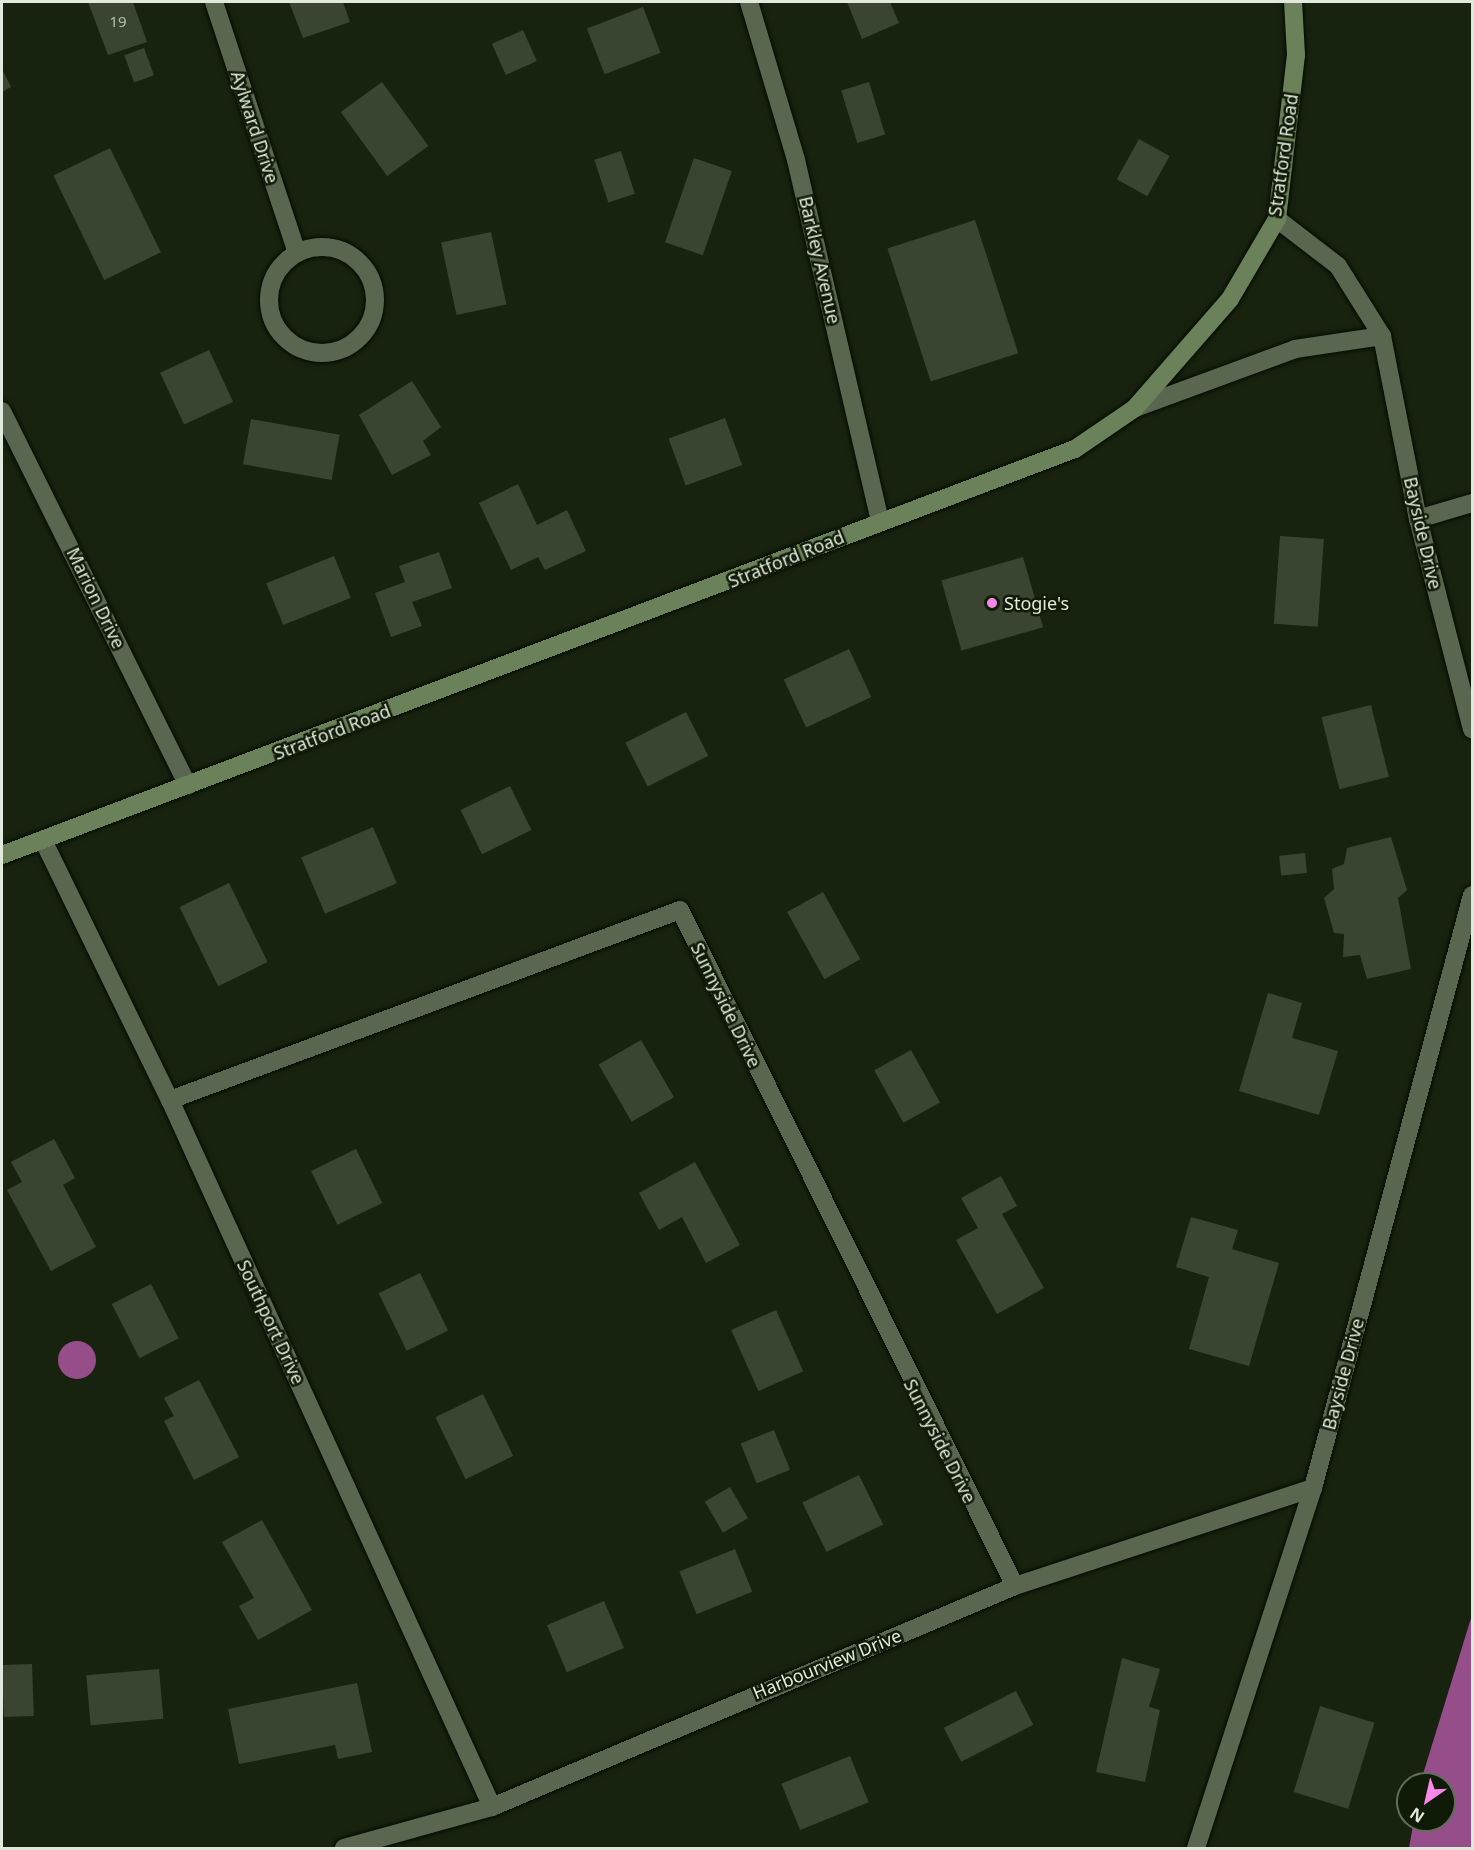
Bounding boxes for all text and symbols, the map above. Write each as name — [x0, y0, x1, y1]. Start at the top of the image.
house number: 19 — [109, 13, 127, 31]
street label: Aylward Drive — [227, 68, 283, 186]
street label: Stratford Road — [1264, 92, 1302, 218]
street label: Barkley Avenue — [795, 194, 845, 326]
street label: Bayside Drive — [1400, 475, 1446, 591]
street label: Stratford Road — [725, 526, 847, 592]
street label: Marion Drive — [62, 544, 130, 652]
place label: Stogie's — [1004, 592, 1069, 614]
marker: Stogie's — [985, 596, 999, 610]
street label: Stratford Road — [271, 700, 393, 764]
street label: Sunnyside Drive — [686, 939, 766, 1071]
street label: Southport Drive — [233, 1256, 309, 1388]
street label: Bayside Drive — [1318, 1316, 1368, 1432]
street label: Sunnyside Drive — [899, 1375, 981, 1507]
street label: Harbourview Drive — [750, 1624, 904, 1704]
north arrow — [1396, 1772, 1456, 1832]
text: N — [1406, 1803, 1429, 1828]

